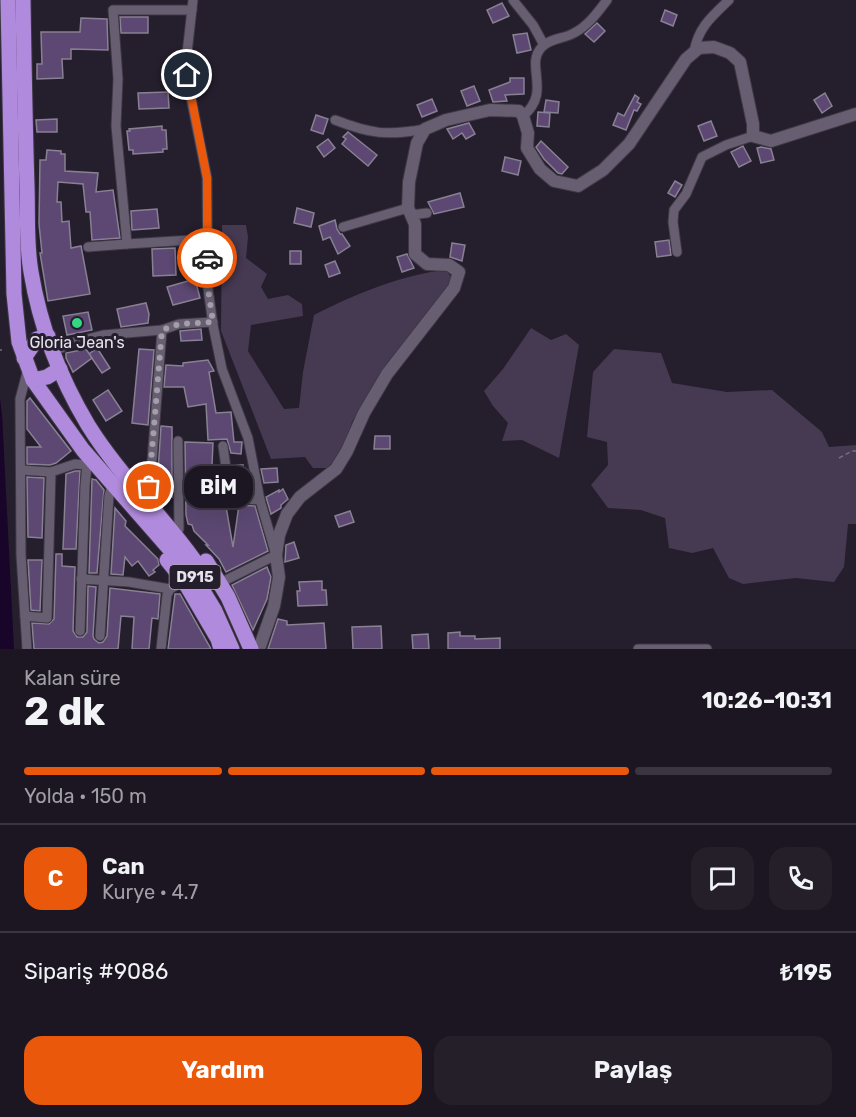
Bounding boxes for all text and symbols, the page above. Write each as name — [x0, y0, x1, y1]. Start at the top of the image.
pin — [161, 49, 212, 100]
icon: home — [170, 58, 203, 91]
courier — [177, 228, 237, 288]
icon: car — [191, 242, 224, 275]
marker: Gloria Jean's — [70, 316, 84, 330]
place label: Gloria Jean's — [29, 333, 125, 352]
pin — [123, 461, 174, 512]
callout: BİM — [185, 466, 254, 508]
icon: bag — [132, 470, 165, 503]
text: BİM — [200, 475, 237, 499]
road number: D915 — [170, 565, 220, 589]
text: Kalan süre — [24, 666, 121, 690]
text: 10:26–10:31 — [702, 687, 832, 714]
text: 2 dk — [24, 689, 105, 735]
text: Yolda · 150 m — [24, 784, 147, 808]
button: chat — [691, 847, 754, 910]
button: phone — [769, 847, 832, 910]
text: Can — [102, 853, 145, 880]
text: C — [48, 865, 63, 892]
text: Kurye · 4.7 — [102, 880, 198, 904]
text: Sipariş #9086 — [24, 958, 168, 985]
text: ₺195 — [780, 959, 832, 986]
button: Yardım — [24, 1036, 422, 1105]
button: Paylaş — [434, 1036, 832, 1105]

